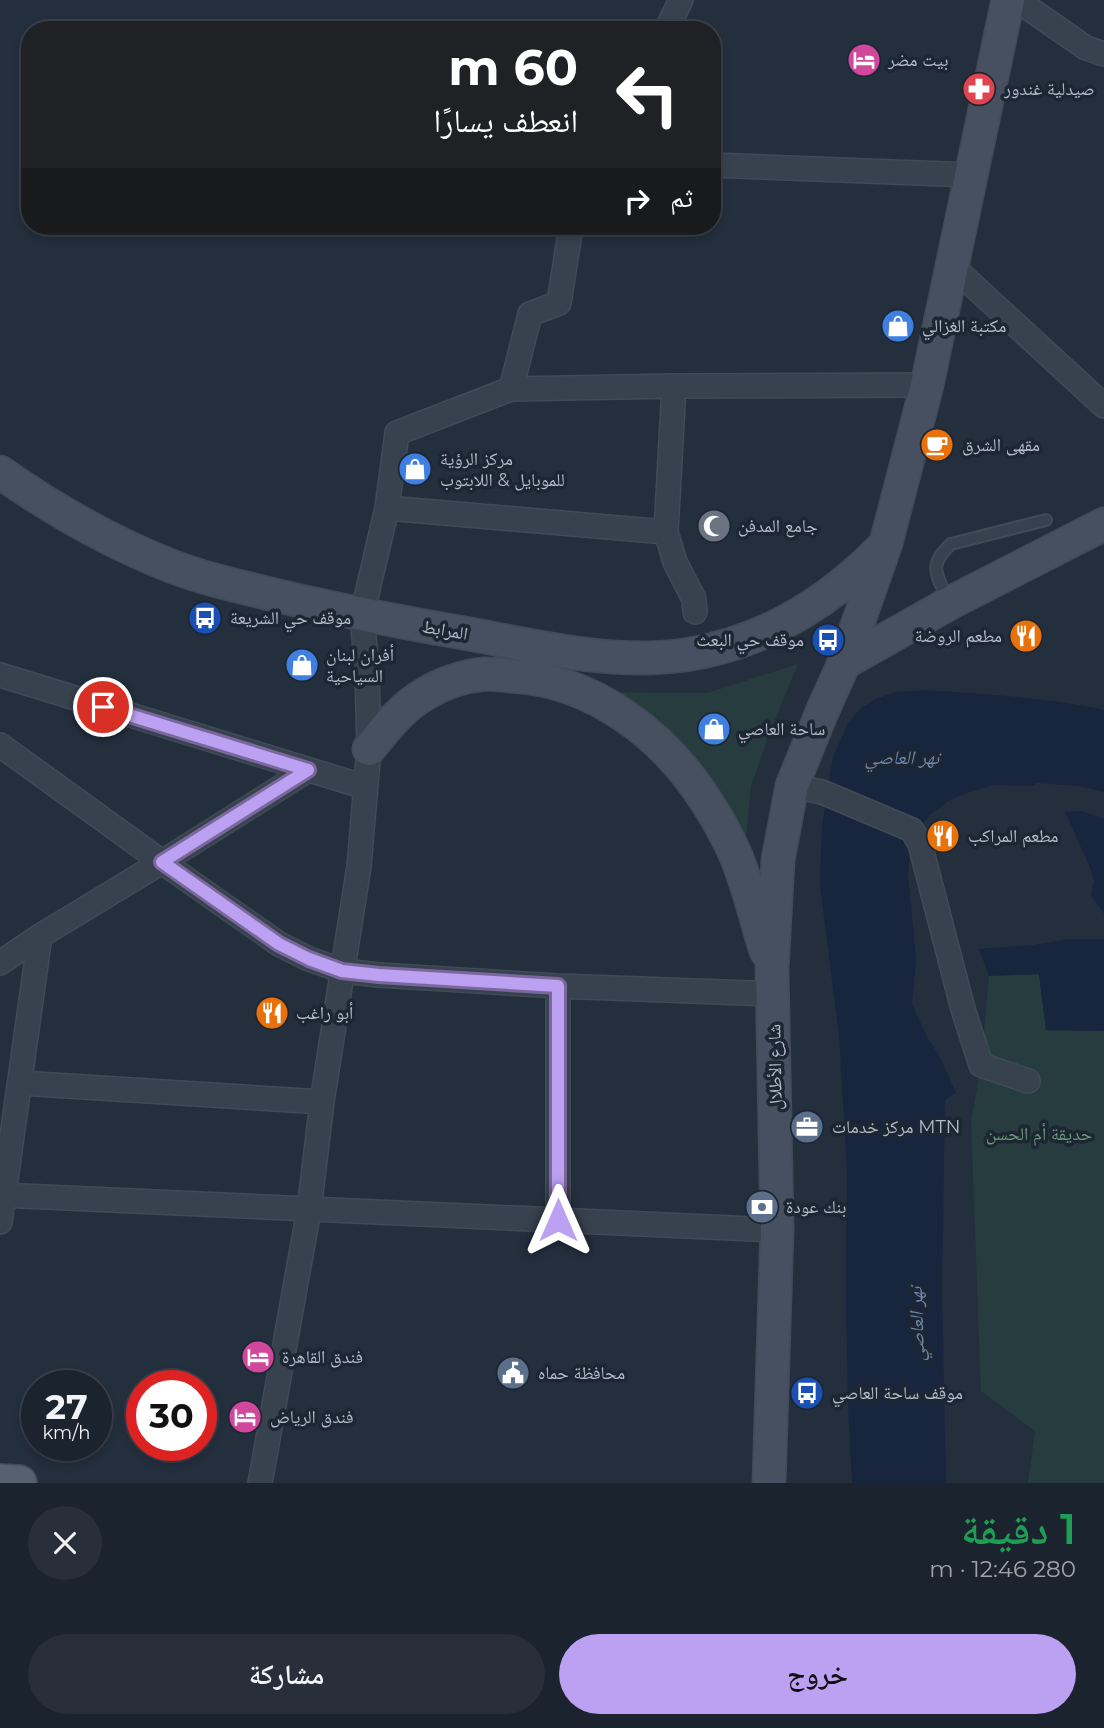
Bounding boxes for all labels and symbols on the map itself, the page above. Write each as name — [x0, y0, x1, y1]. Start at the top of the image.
hotel icon: بيت مضر — [845, 41, 883, 79]
place label: بيت مضر — [887, 49, 948, 71]
pharmacy icon: صيدلية غندور — [960, 70, 998, 108]
place label: صيدلية غندور — [1003, 78, 1095, 100]
shop icon: مكتبة الغزالي — [879, 307, 917, 345]
place label: مكتبة الغزالي — [922, 315, 1006, 341]
cafe icon: مقهى الشرق — [918, 426, 956, 464]
place label: مقهى الشرق — [962, 434, 1040, 456]
place label: مركز الرؤية للموبايل & اللابتوب — [440, 448, 565, 491]
shop icon: مركز الرؤية للموبايل & اللابتوب — [396, 450, 434, 488]
mosque icon: جامع المدفن — [695, 507, 733, 545]
place label: جامع المدفن — [738, 515, 818, 538]
bus stop icon: موقف حي الشريعة — [186, 599, 224, 637]
place label: موقف حي الشريعة — [230, 607, 351, 633]
street label: المرابط — [420, 615, 470, 645]
restaurant icon: مطعم الروضة — [1007, 617, 1045, 655]
bus stop icon: موقف حي البعث — [809, 621, 847, 659]
place label: مطعم الروضة — [915, 625, 1002, 648]
place label: موقف حي البعث — [696, 629, 804, 655]
place label: أفران لبنان السياحية — [326, 644, 394, 687]
shop icon: أفران لبنان السياحية — [283, 646, 321, 684]
pin — [73, 677, 133, 737]
shop icon: ساحة العاصي — [695, 710, 733, 748]
place label: ساحة العاصي — [738, 718, 825, 744]
water label: نهر العاصي — [865, 746, 942, 773]
restaurant icon: مطعم المراكب — [924, 817, 962, 855]
place label: مطعم المراكب — [968, 825, 1058, 848]
restaurant icon: أبو راغب — [253, 994, 291, 1032]
place label: أبو راغب — [296, 1002, 353, 1024]
street label: شارع الأطلال — [763, 1024, 787, 1110]
office icon: مركز خدمات MTN — [788, 1108, 826, 1146]
place label: مركز خدمات MTN — [832, 1116, 960, 1138]
park label: حديقة أم الحسن — [986, 1123, 1092, 1146]
position arrow — [521, 1183, 595, 1257]
bank icon: بنك عودة — [743, 1188, 781, 1226]
place label: بنك عودة — [786, 1196, 847, 1218]
water label: نهر العاصي — [904, 1283, 933, 1362]
hotel icon: فندق القاهرة — [239, 1338, 277, 1376]
place label: فندق القاهرة — [282, 1346, 363, 1368]
public building icon: محافظة حماه — [494, 1354, 532, 1392]
place label: محافظة حماه — [538, 1362, 625, 1384]
speed limit sign: 30 — [126, 1370, 217, 1461]
bus stop icon: موقف ساحة العاصي — [788, 1374, 826, 1412]
place label: موقف ساحة العاصي — [832, 1382, 963, 1408]
hotel icon: فندق الرياض — [226, 1398, 264, 1436]
place label: فندق الرياض — [270, 1406, 354, 1428]

